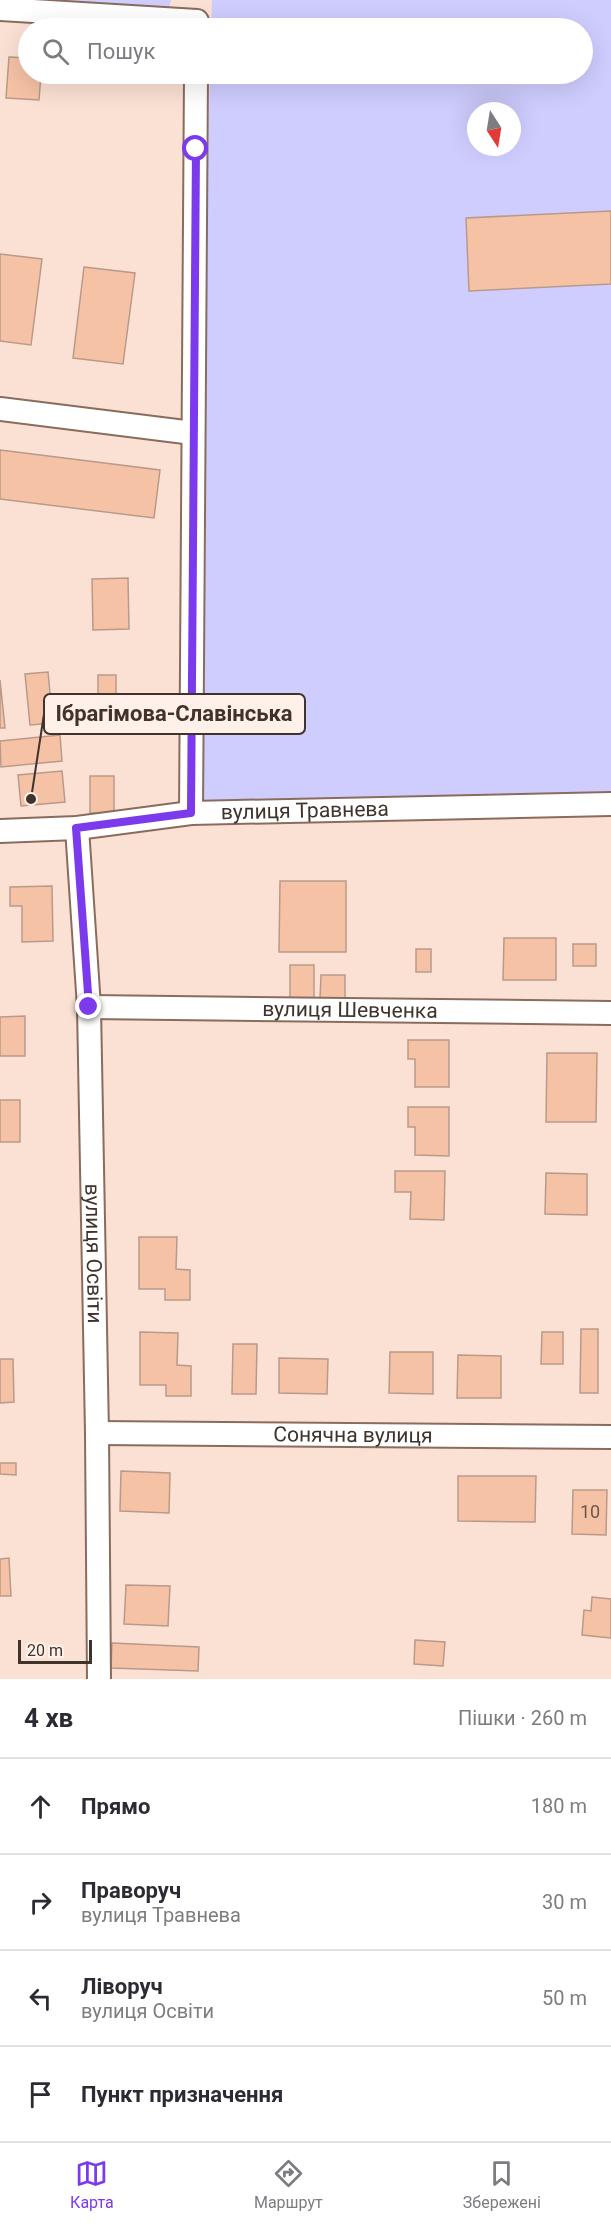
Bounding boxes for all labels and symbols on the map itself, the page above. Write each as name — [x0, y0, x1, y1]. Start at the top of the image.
north arrow — [467, 102, 521, 156]
route start — [182, 135, 208, 161]
callout: Ібрагімова-Славінська — [44, 694, 305, 734]
text: Ібрагімова-Славінська — [55, 701, 293, 726]
street label: вулиця Травнева — [221, 797, 389, 824]
route end — [75, 993, 101, 1019]
street label: вулиця Шевченка — [262, 997, 438, 1023]
street label: вулиця Освіти — [80, 1183, 107, 1324]
street label: Сонячна вулиця — [273, 1422, 433, 1448]
house number: 10 — [580, 1501, 600, 1522]
scale bar — [18, 1637, 92, 1664]

